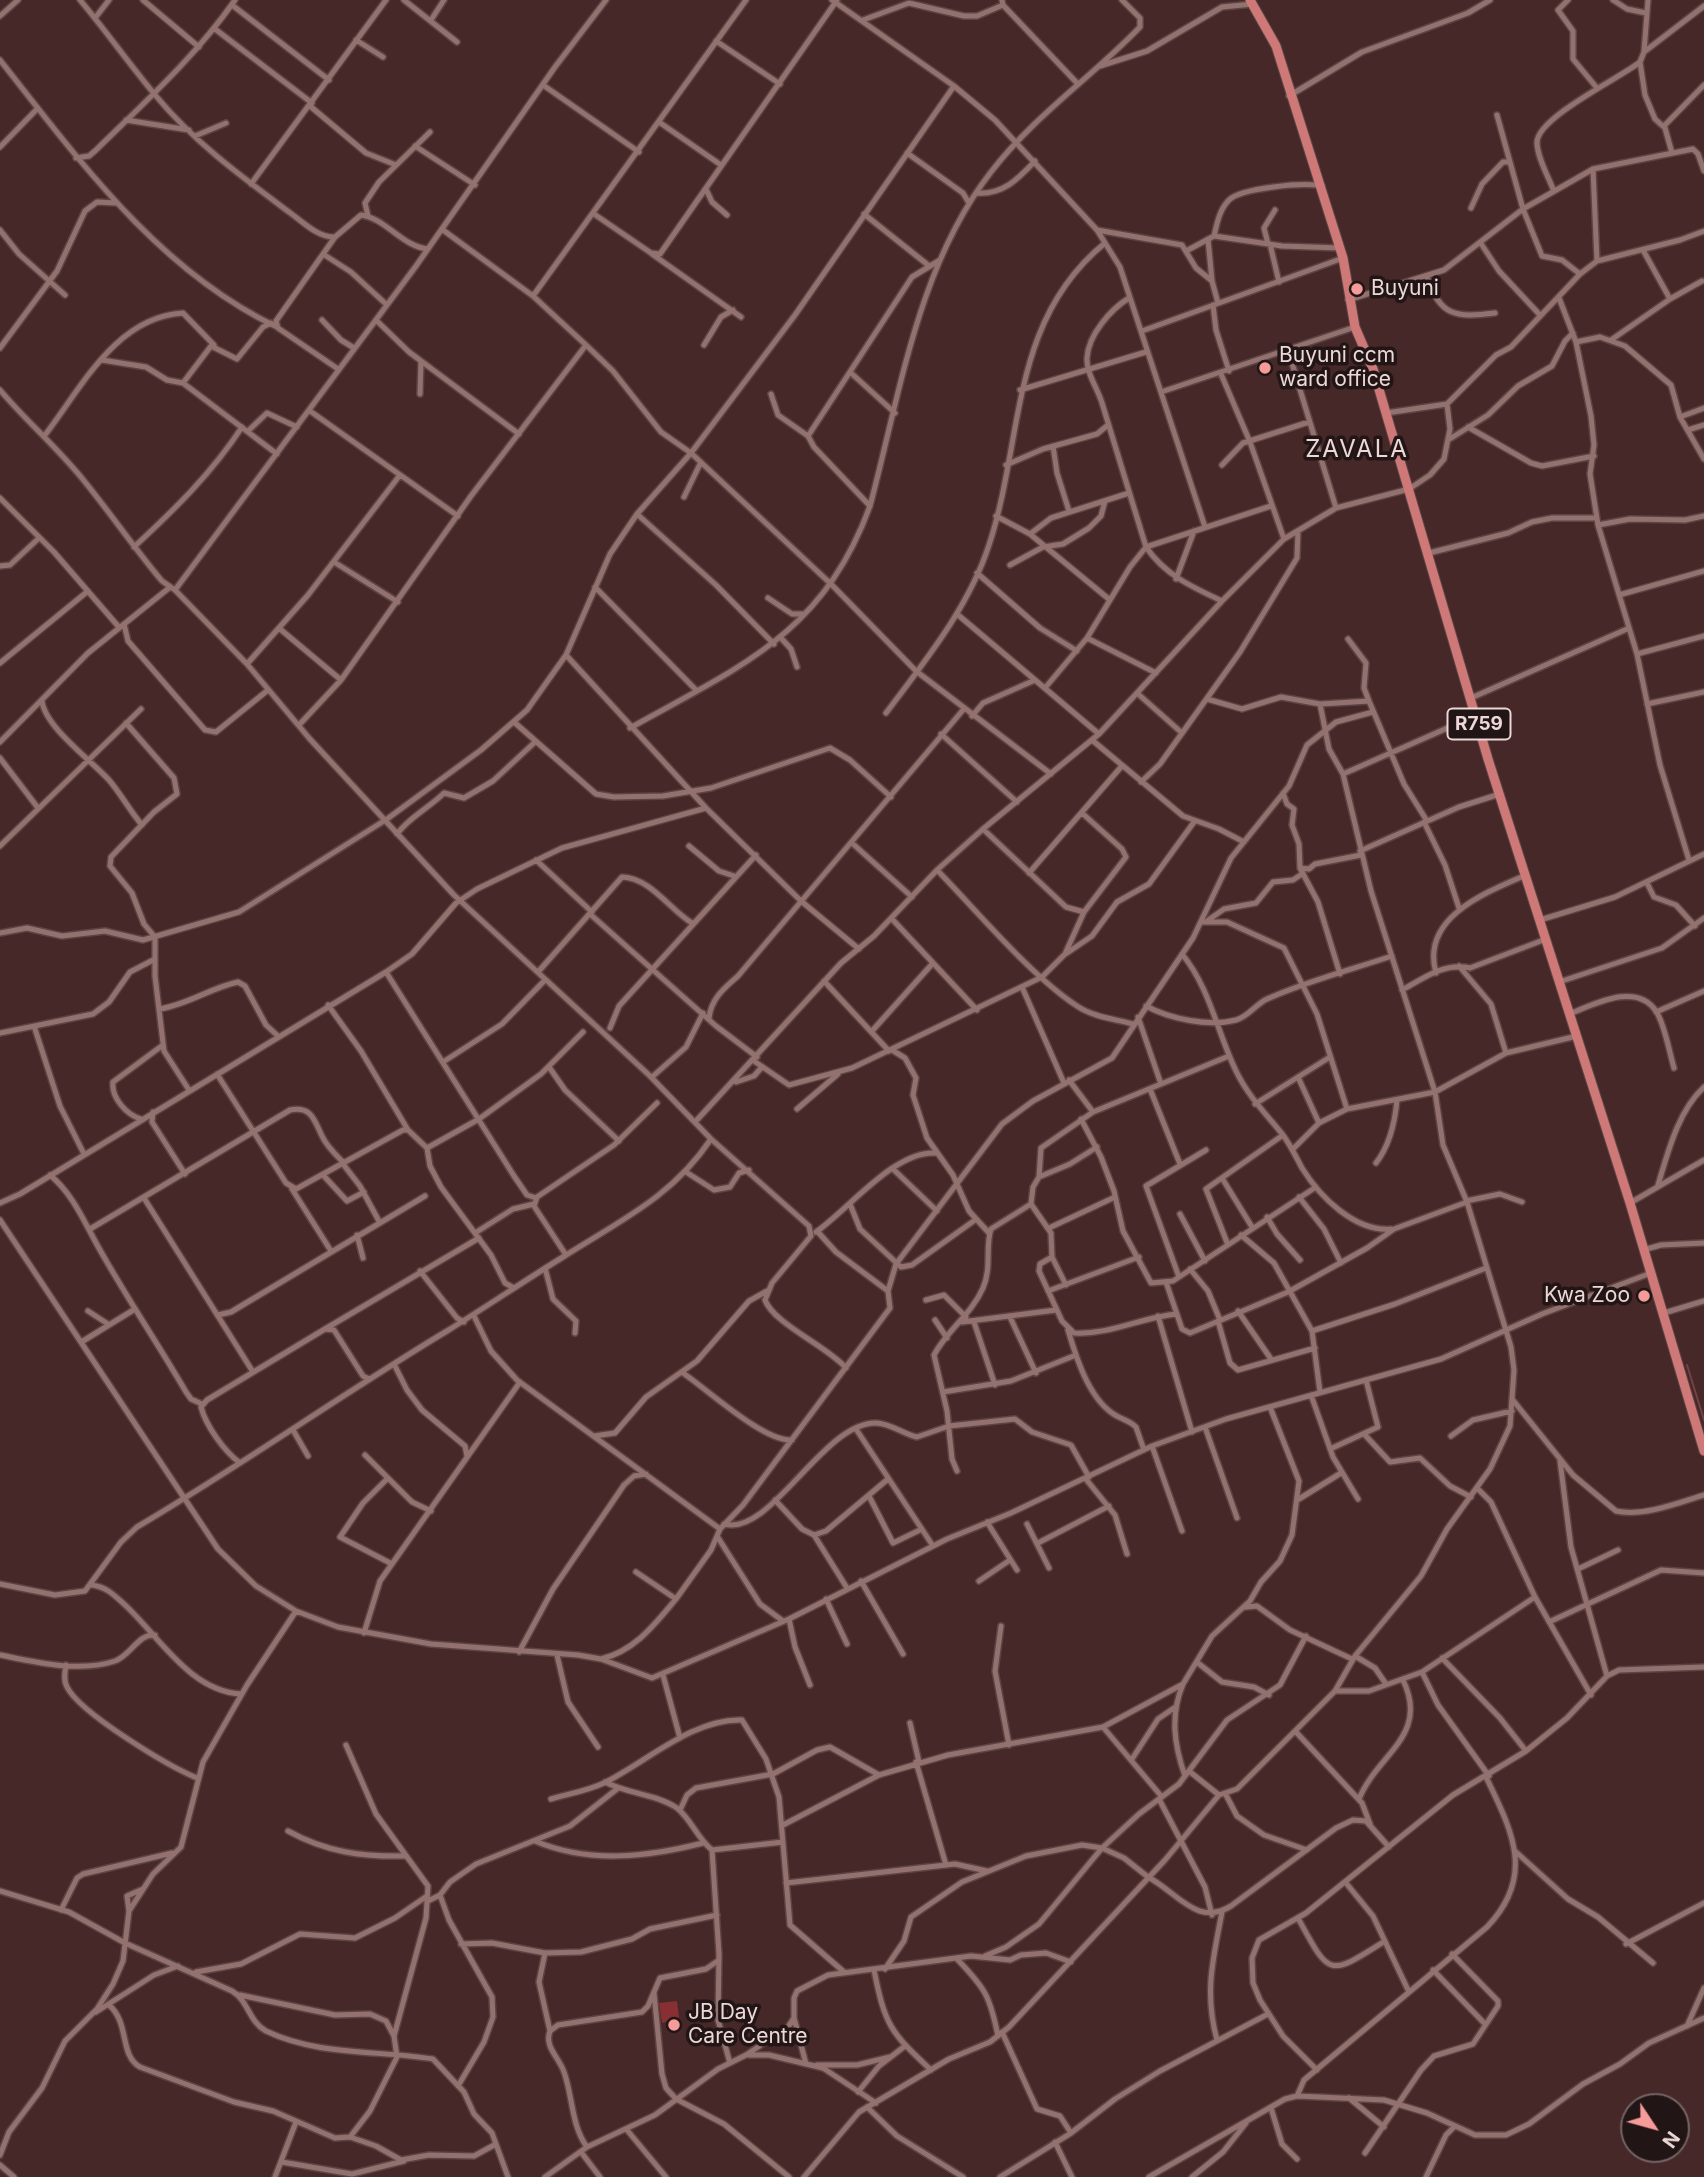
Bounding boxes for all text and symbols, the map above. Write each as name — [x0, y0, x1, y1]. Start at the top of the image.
place label: Buyuni — [1371, 276, 1439, 302]
marker: Buyuni — [1349, 281, 1365, 297]
place label: Buyuni ccm ward office — [1279, 343, 1395, 393]
marker: Buyuni ccm ward office — [1257, 360, 1273, 376]
district label: ZAVALA — [1306, 436, 1408, 464]
road number: R759 — [1448, 708, 1510, 740]
place label: Kwa Zoo — [1544, 1283, 1630, 1309]
marker: Kwa Zoo — [1636, 1288, 1652, 1304]
place label: JB Day Care Centre — [688, 2000, 807, 2050]
marker: JB Day Care Centre — [666, 2017, 682, 2033]
north arrow — [1620, 2093, 1690, 2163]
text: N — [1657, 2127, 1684, 2152]

